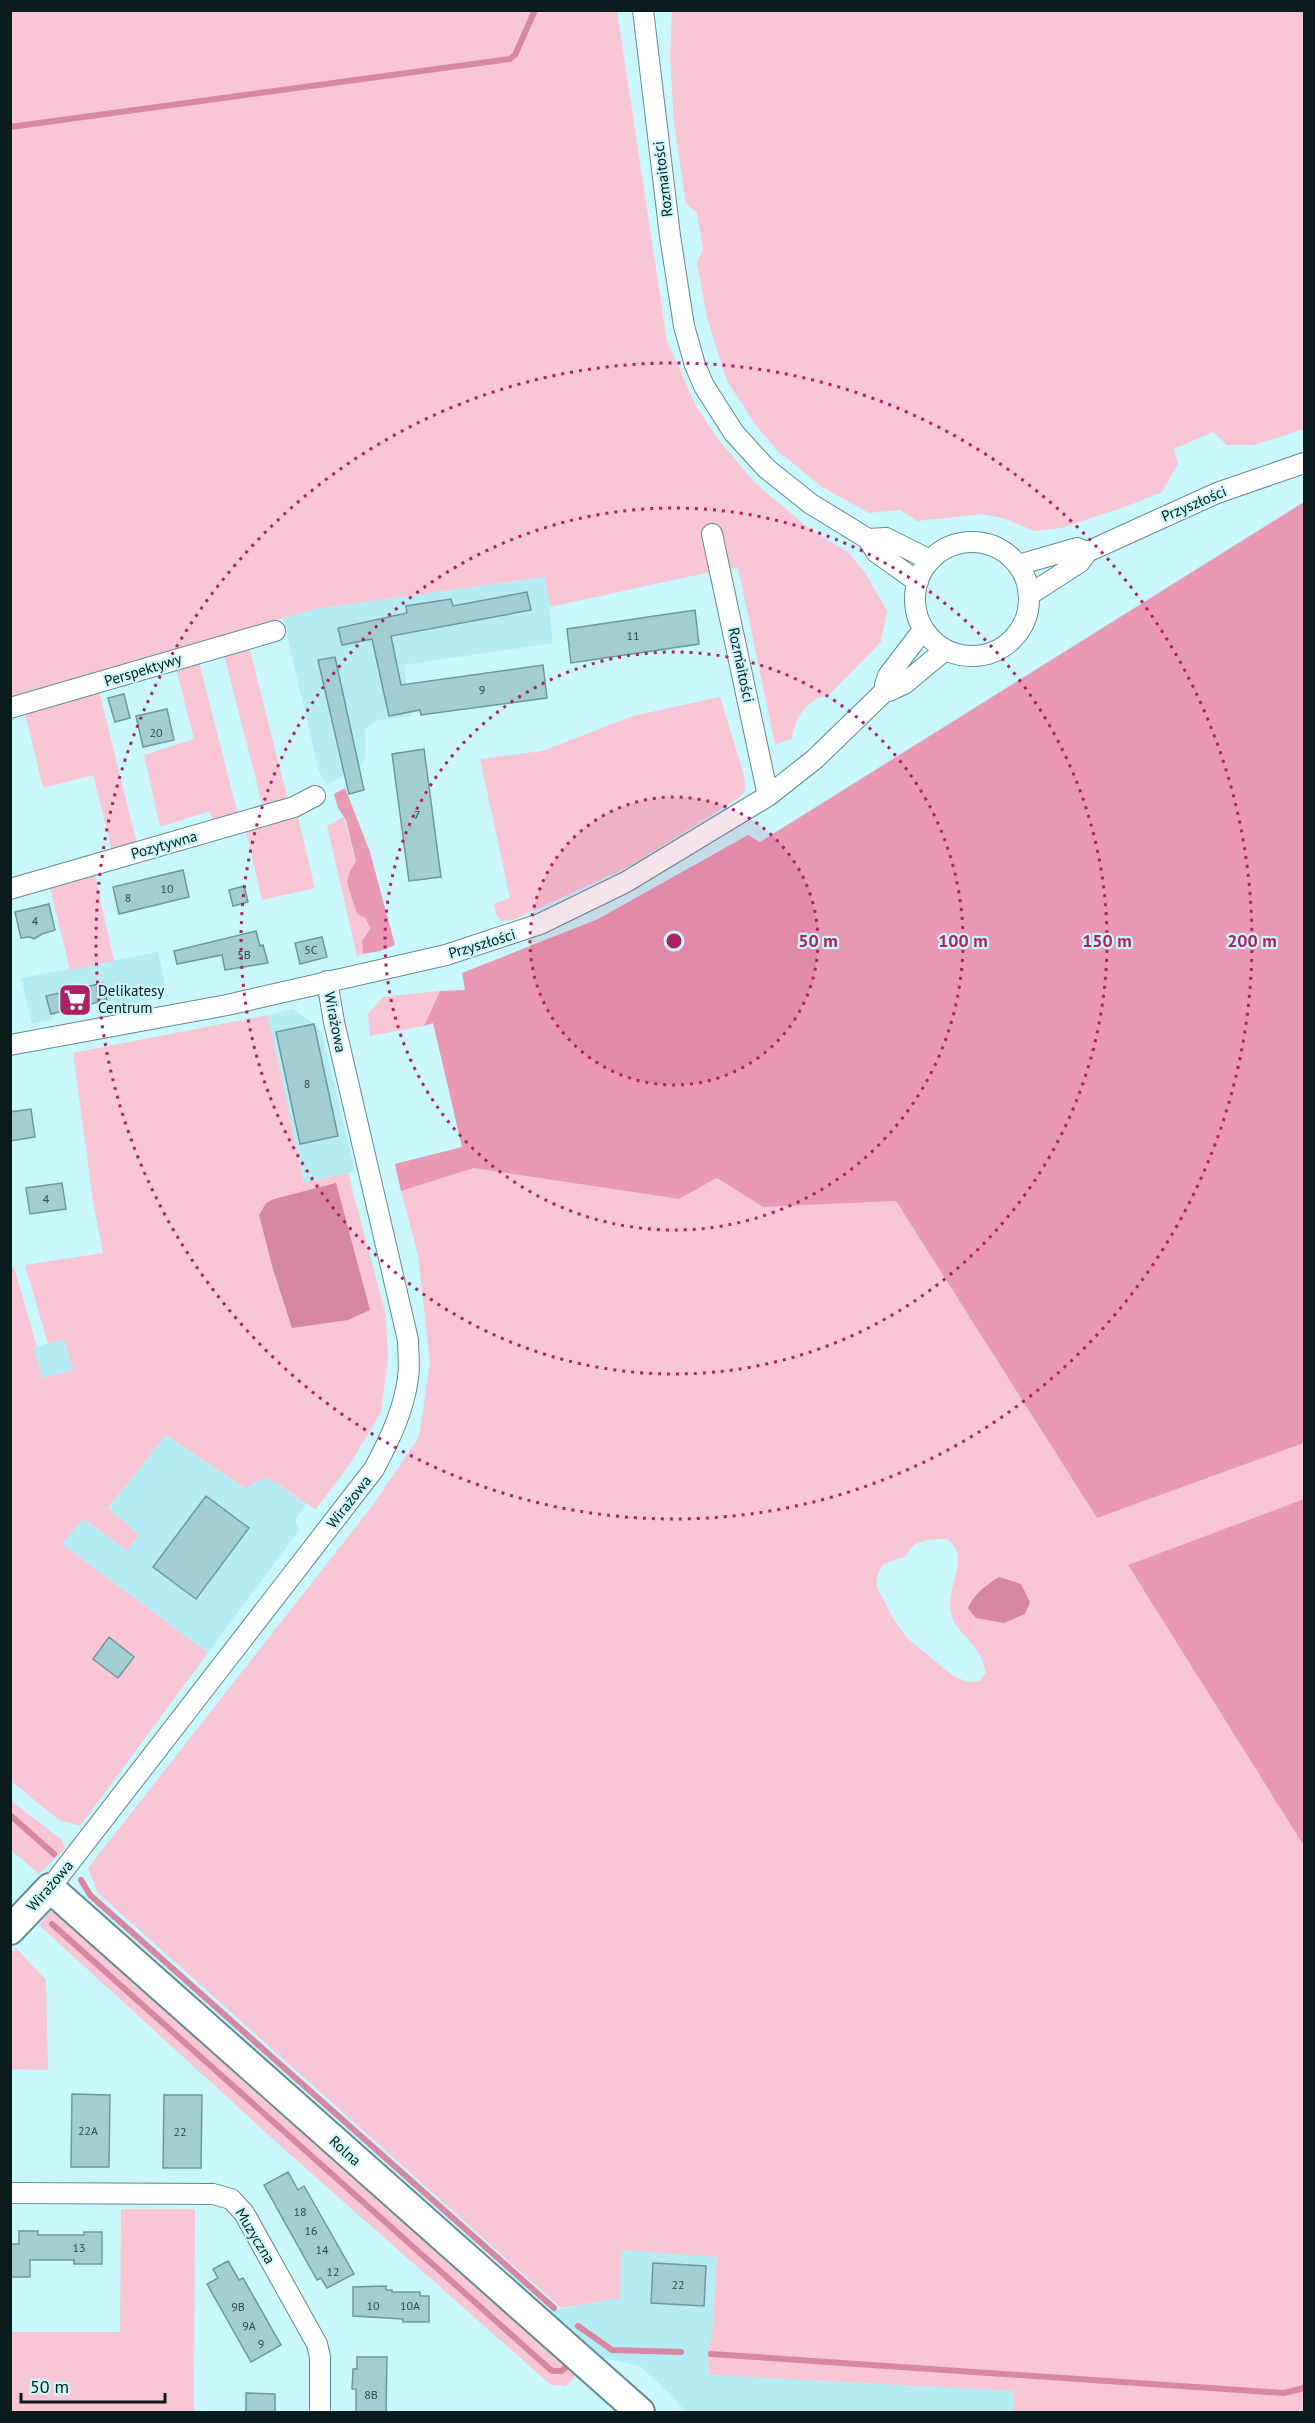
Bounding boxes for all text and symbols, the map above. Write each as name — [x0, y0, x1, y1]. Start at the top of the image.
street label: Rozmaitości — [648, 140, 677, 218]
street label: Przyszłości — [1158, 481, 1229, 526]
street label: Rozmaitości — [724, 626, 759, 704]
house number: 11 — [626, 628, 640, 643]
street label: Perspektywy — [102, 649, 184, 690]
house number: 9 — [479, 682, 485, 697]
house number: 20 — [149, 725, 163, 740]
house number: 7 — [414, 807, 420, 822]
street label: Pozytywna — [129, 826, 199, 863]
house number: 10 — [160, 881, 174, 896]
house number: 8 — [125, 890, 131, 905]
house number: 4 — [32, 913, 39, 928]
street label: Przyszłości — [446, 924, 518, 963]
text: 50 m — [798, 929, 838, 952]
text: 100 m — [938, 929, 988, 952]
text: 150 m — [1082, 929, 1132, 952]
text: 200 m — [1227, 929, 1277, 952]
centre of rings — [664, 931, 684, 951]
house number: 5C — [304, 942, 318, 957]
house number: 5B — [237, 947, 251, 962]
place label: Delikatesy Centrum — [98, 981, 164, 1017]
supermarket icon: Delikatesy Centrum — [57, 982, 93, 1018]
street label: Wirażowa — [320, 990, 351, 1054]
house number: 8 — [304, 1076, 310, 1091]
house number: 4 — [43, 1191, 50, 1206]
street label: Wirażowa — [322, 1471, 375, 1532]
street label: Wirażowa — [22, 1856, 77, 1915]
house number: 22A — [78, 2123, 98, 2138]
house number: 22 — [173, 2124, 187, 2139]
street label: Rolna — [325, 2131, 365, 2170]
street label: Muzyczna — [231, 2204, 280, 2267]
house number: 18 — [293, 2204, 307, 2219]
house number: 16 — [304, 2223, 318, 2238]
house number: 13 — [72, 2240, 86, 2255]
house number: 14 — [315, 2242, 329, 2257]
house number: 12 — [326, 2264, 340, 2279]
house number: 22 — [671, 2277, 685, 2292]
house number: 10 — [366, 2298, 380, 2313]
house number: 10A — [400, 2298, 420, 2313]
house number: 9B — [231, 2299, 245, 2314]
house number: 9A — [242, 2318, 256, 2333]
house number: 9 — [258, 2336, 264, 2351]
scale bar — [21, 2366, 165, 2404]
text: 50 m — [30, 2375, 69, 2398]
house number: 8B — [364, 2387, 378, 2402]

